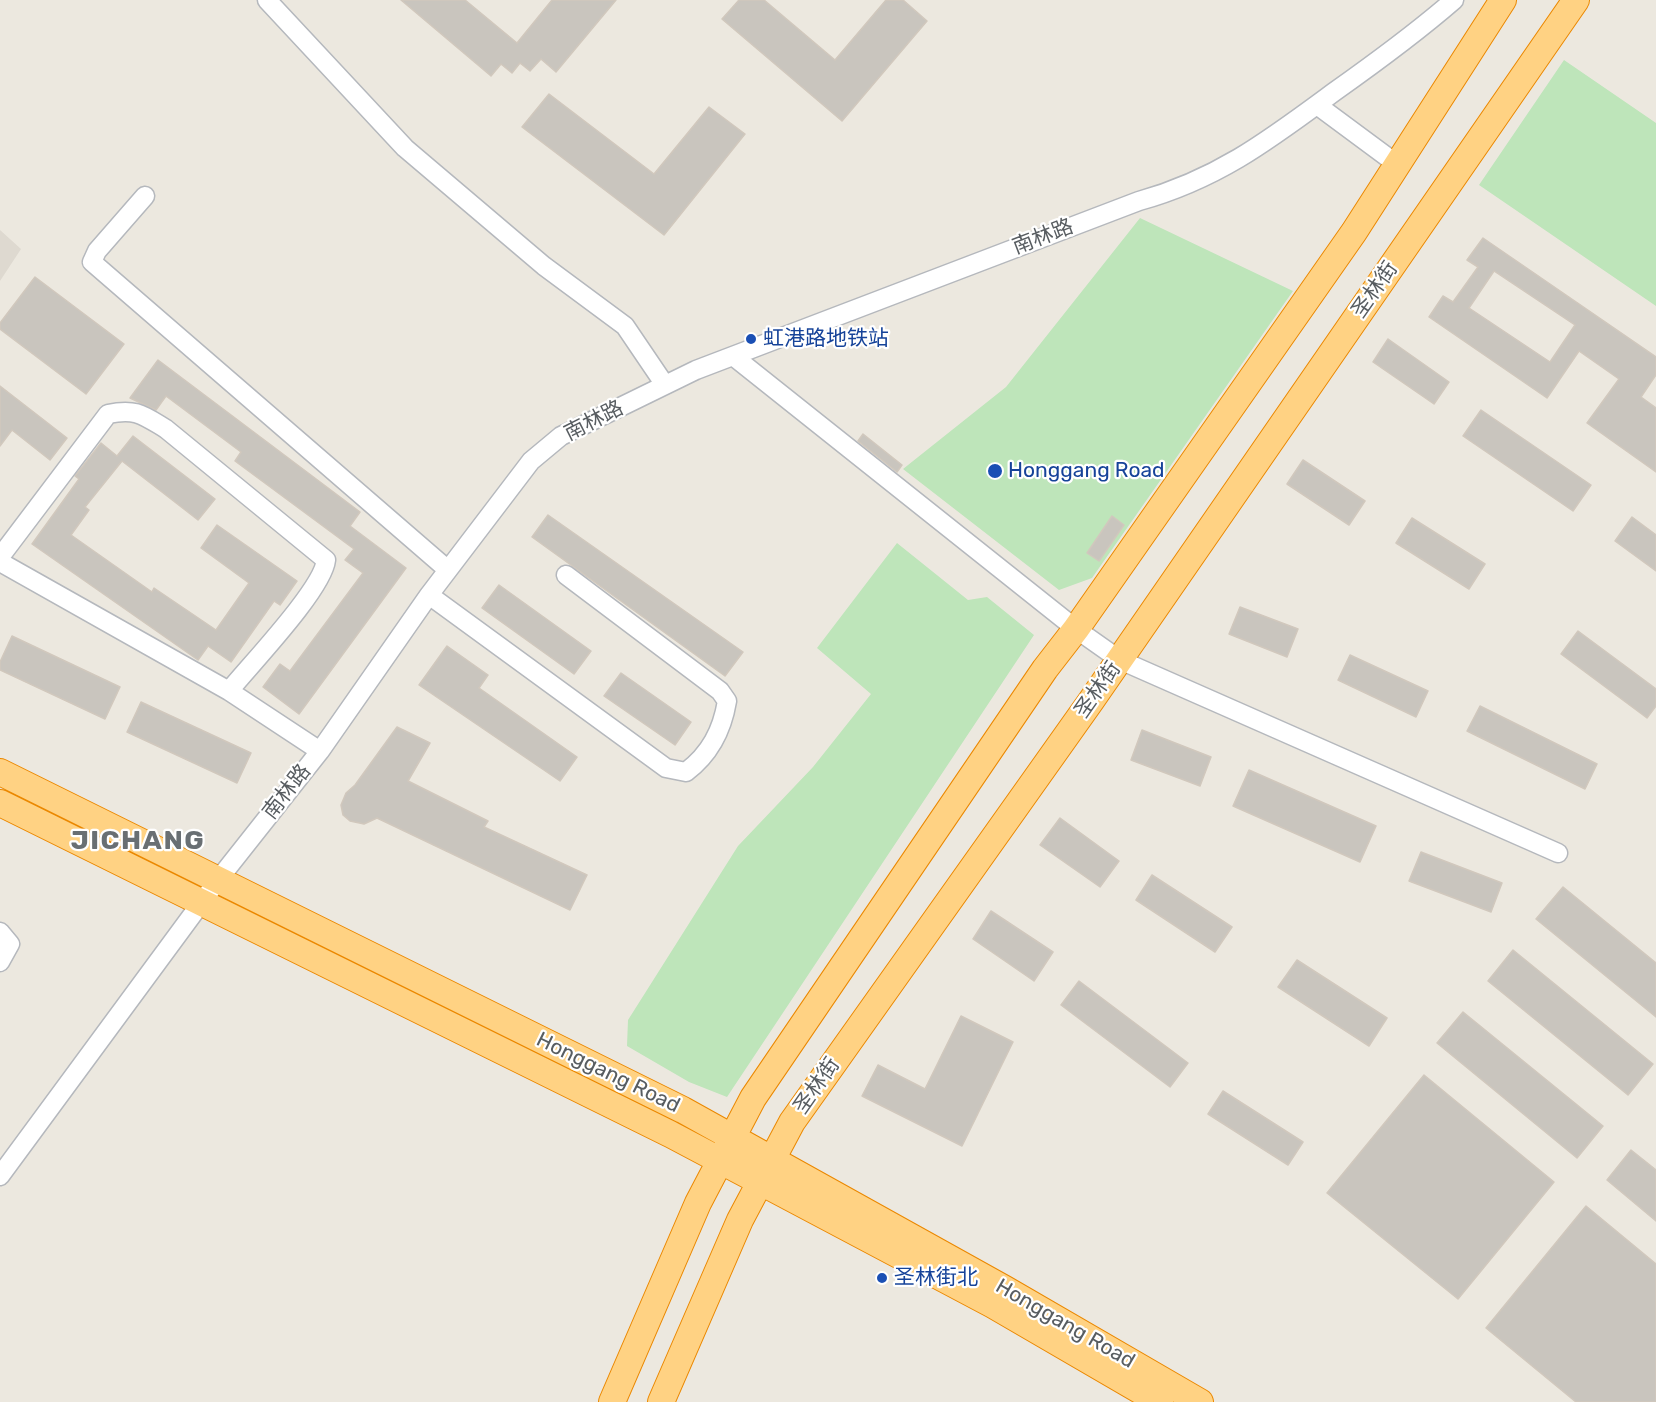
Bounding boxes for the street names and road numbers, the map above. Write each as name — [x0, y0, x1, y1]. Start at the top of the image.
street label: 南林路 — [1009, 214, 1077, 260]
street label: 圣林街 — [1347, 257, 1403, 323]
street label: 南林路 — [560, 395, 628, 447]
street label: 圣林街 — [1070, 657, 1126, 723]
street label: 南林路 — [258, 759, 316, 825]
street label: Honggang Road — [532, 1027, 684, 1119]
street label: 圣林街 — [789, 1053, 845, 1119]
street label: Honggang Road — [991, 1274, 1139, 1374]

